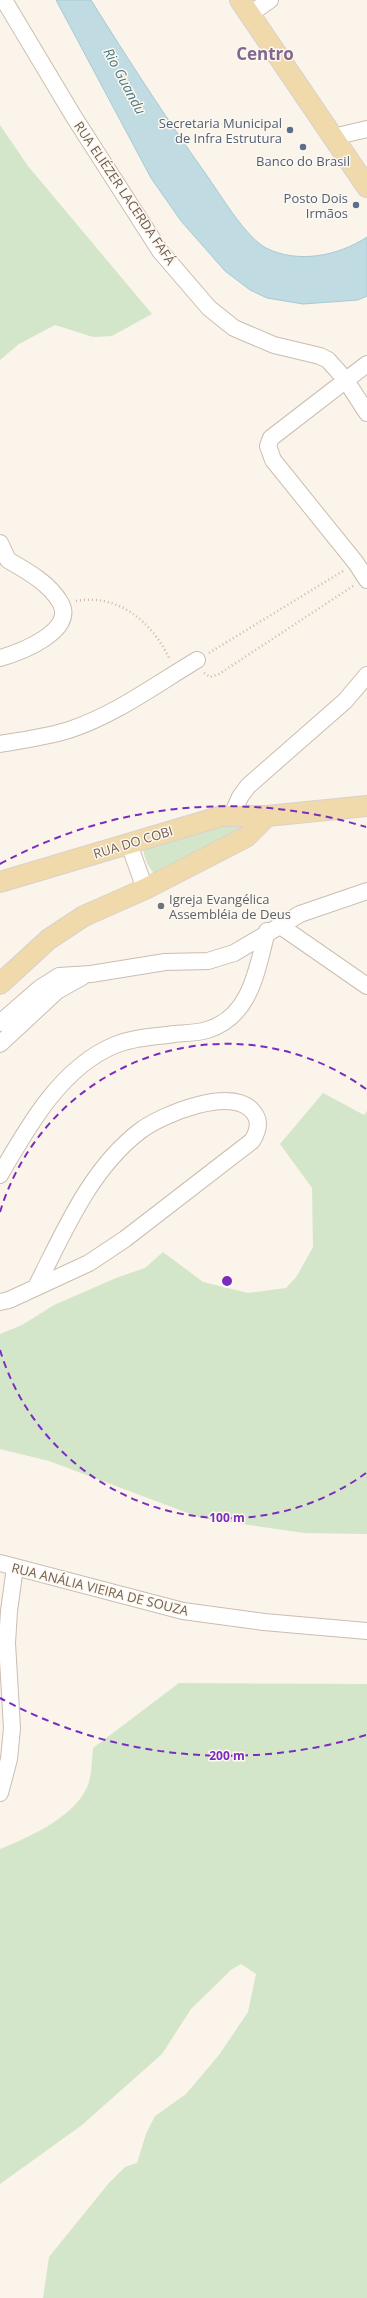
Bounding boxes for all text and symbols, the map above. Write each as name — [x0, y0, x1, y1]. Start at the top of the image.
district label: Centro — [236, 42, 294, 65]
water label: Rio Guandu — [100, 44, 150, 118]
place label: Secretaria Municipal de Infra Estrutura — [159, 114, 282, 147]
street label: RUA ELIÉZER LACERDA FAFÁ — [70, 118, 180, 269]
marker: Secretaria Municipal de Infra Estrutura — [285, 125, 295, 135]
marker: Banco do Brasil — [298, 142, 308, 152]
place label: Banco do Brasil — [256, 152, 350, 170]
place label: Posto Dois Irmãos — [284, 189, 348, 222]
marker: Posto Dois Irmãos — [351, 200, 361, 210]
street label: RUA DO COBI — [91, 821, 175, 863]
place label: Igreja Evangélica Assembléia de Deus — [169, 890, 291, 923]
marker: Igreja Evangélica Assembléia de Deus — [156, 901, 166, 911]
centre of rings — [220, 1274, 234, 1288]
text: 100 m — [209, 1509, 245, 1526]
street label: RUA ANÁLIA VIEIRA DE SOUZA — [10, 1558, 191, 1620]
text: 200 m — [209, 1747, 245, 1764]

